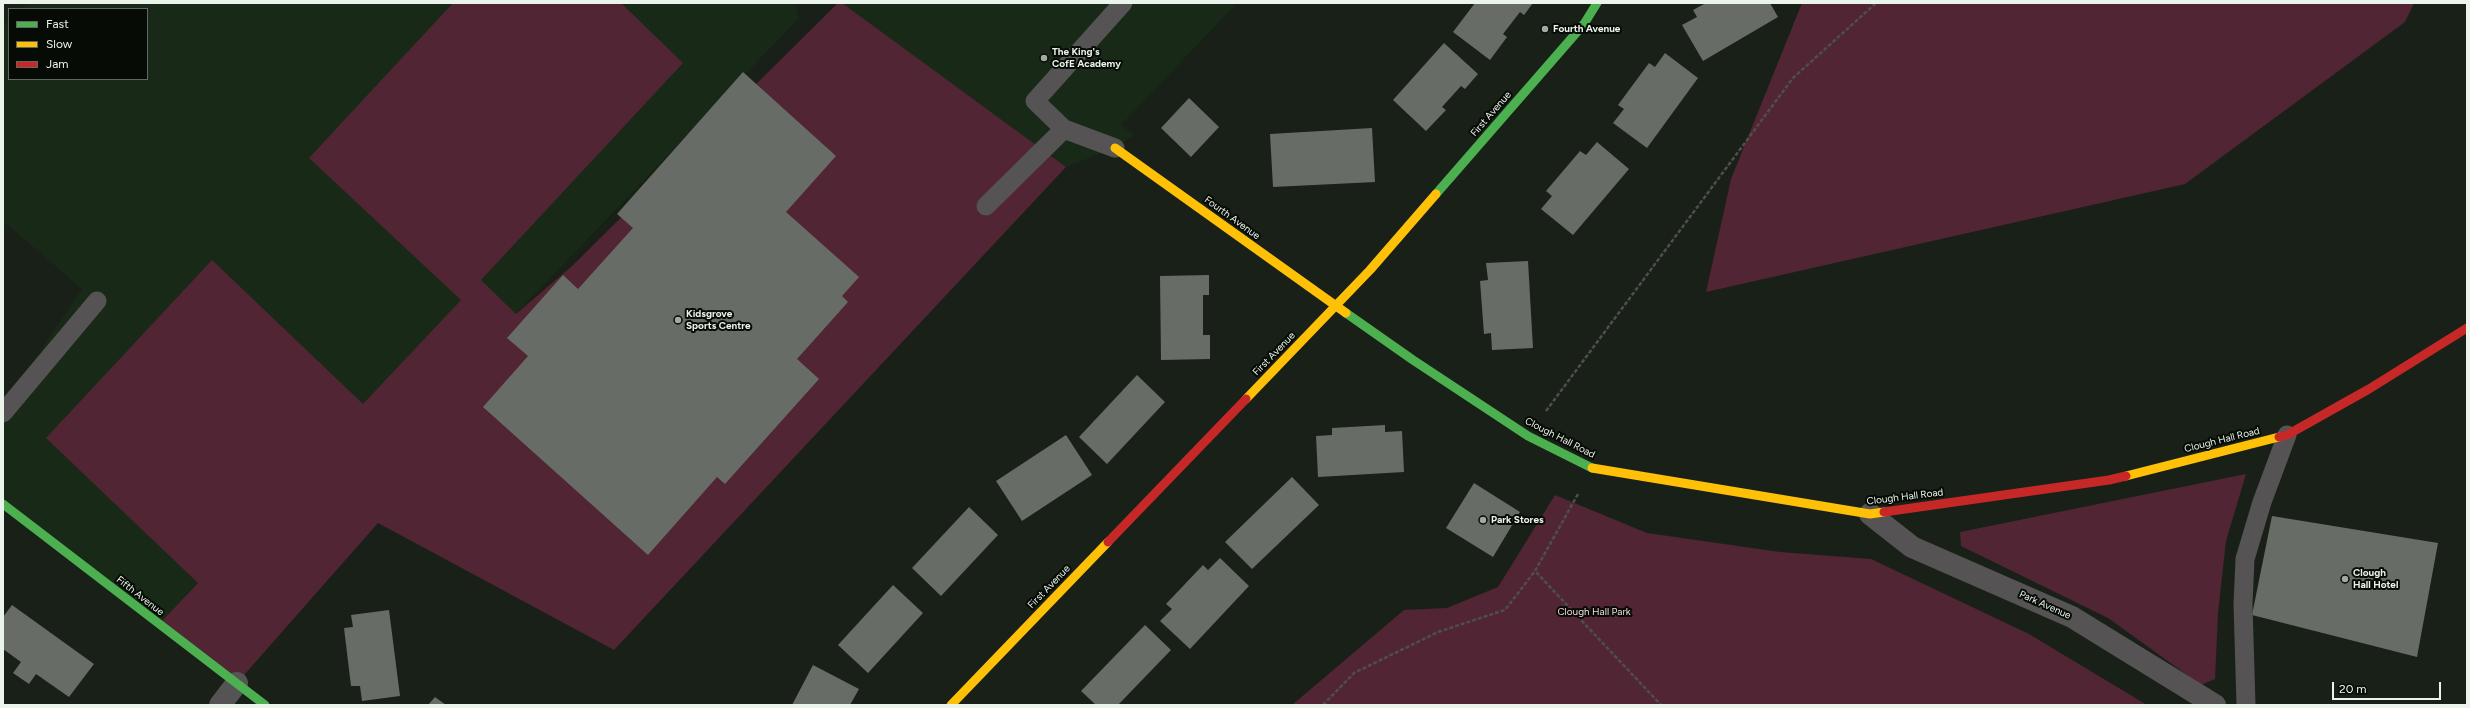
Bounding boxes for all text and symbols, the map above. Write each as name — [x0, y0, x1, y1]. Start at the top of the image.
legend — [8, 8, 148, 80]
text: Fast — [46, 17, 69, 31]
place label: Fourth Avenue — [1553, 23, 1620, 35]
marker: Fourth Avenue — [1540, 24, 1550, 34]
text: Slow — [46, 37, 72, 51]
place label: The King's CofE Academy — [1052, 46, 1121, 70]
marker: The King's CofE Academy — [1039, 53, 1049, 63]
text: Jam — [46, 57, 69, 71]
street label: First Avenue — [1468, 89, 1514, 139]
street label: Fourth Avenue — [1202, 194, 1262, 242]
place label: Kidsgrove Sports Centre — [686, 308, 751, 332]
marker: Kidsgrove Sports Centre — [673, 315, 683, 325]
street label: First Avenue — [1250, 330, 1298, 378]
street label: Clough Hall Road — [1523, 415, 1597, 461]
street label: Clough Hall Road — [2183, 425, 2261, 455]
street label: Clough Hall Road — [1866, 486, 1944, 508]
place label: Park Stores — [1491, 514, 1544, 526]
marker: Park Stores — [1478, 515, 1488, 525]
street label: First Avenue — [1025, 563, 1073, 611]
place label: Clough Hall Hotel — [2353, 567, 2398, 590]
street label: Fifth Avenue — [114, 574, 166, 618]
marker: Clough Hall Hotel — [2340, 574, 2350, 584]
street label: Park Avenue — [2017, 588, 2073, 622]
park label: Clough Hall Park — [1557, 606, 1631, 618]
scale bar — [2334, 674, 2443, 700]
text: 20 m — [2339, 682, 2367, 696]

